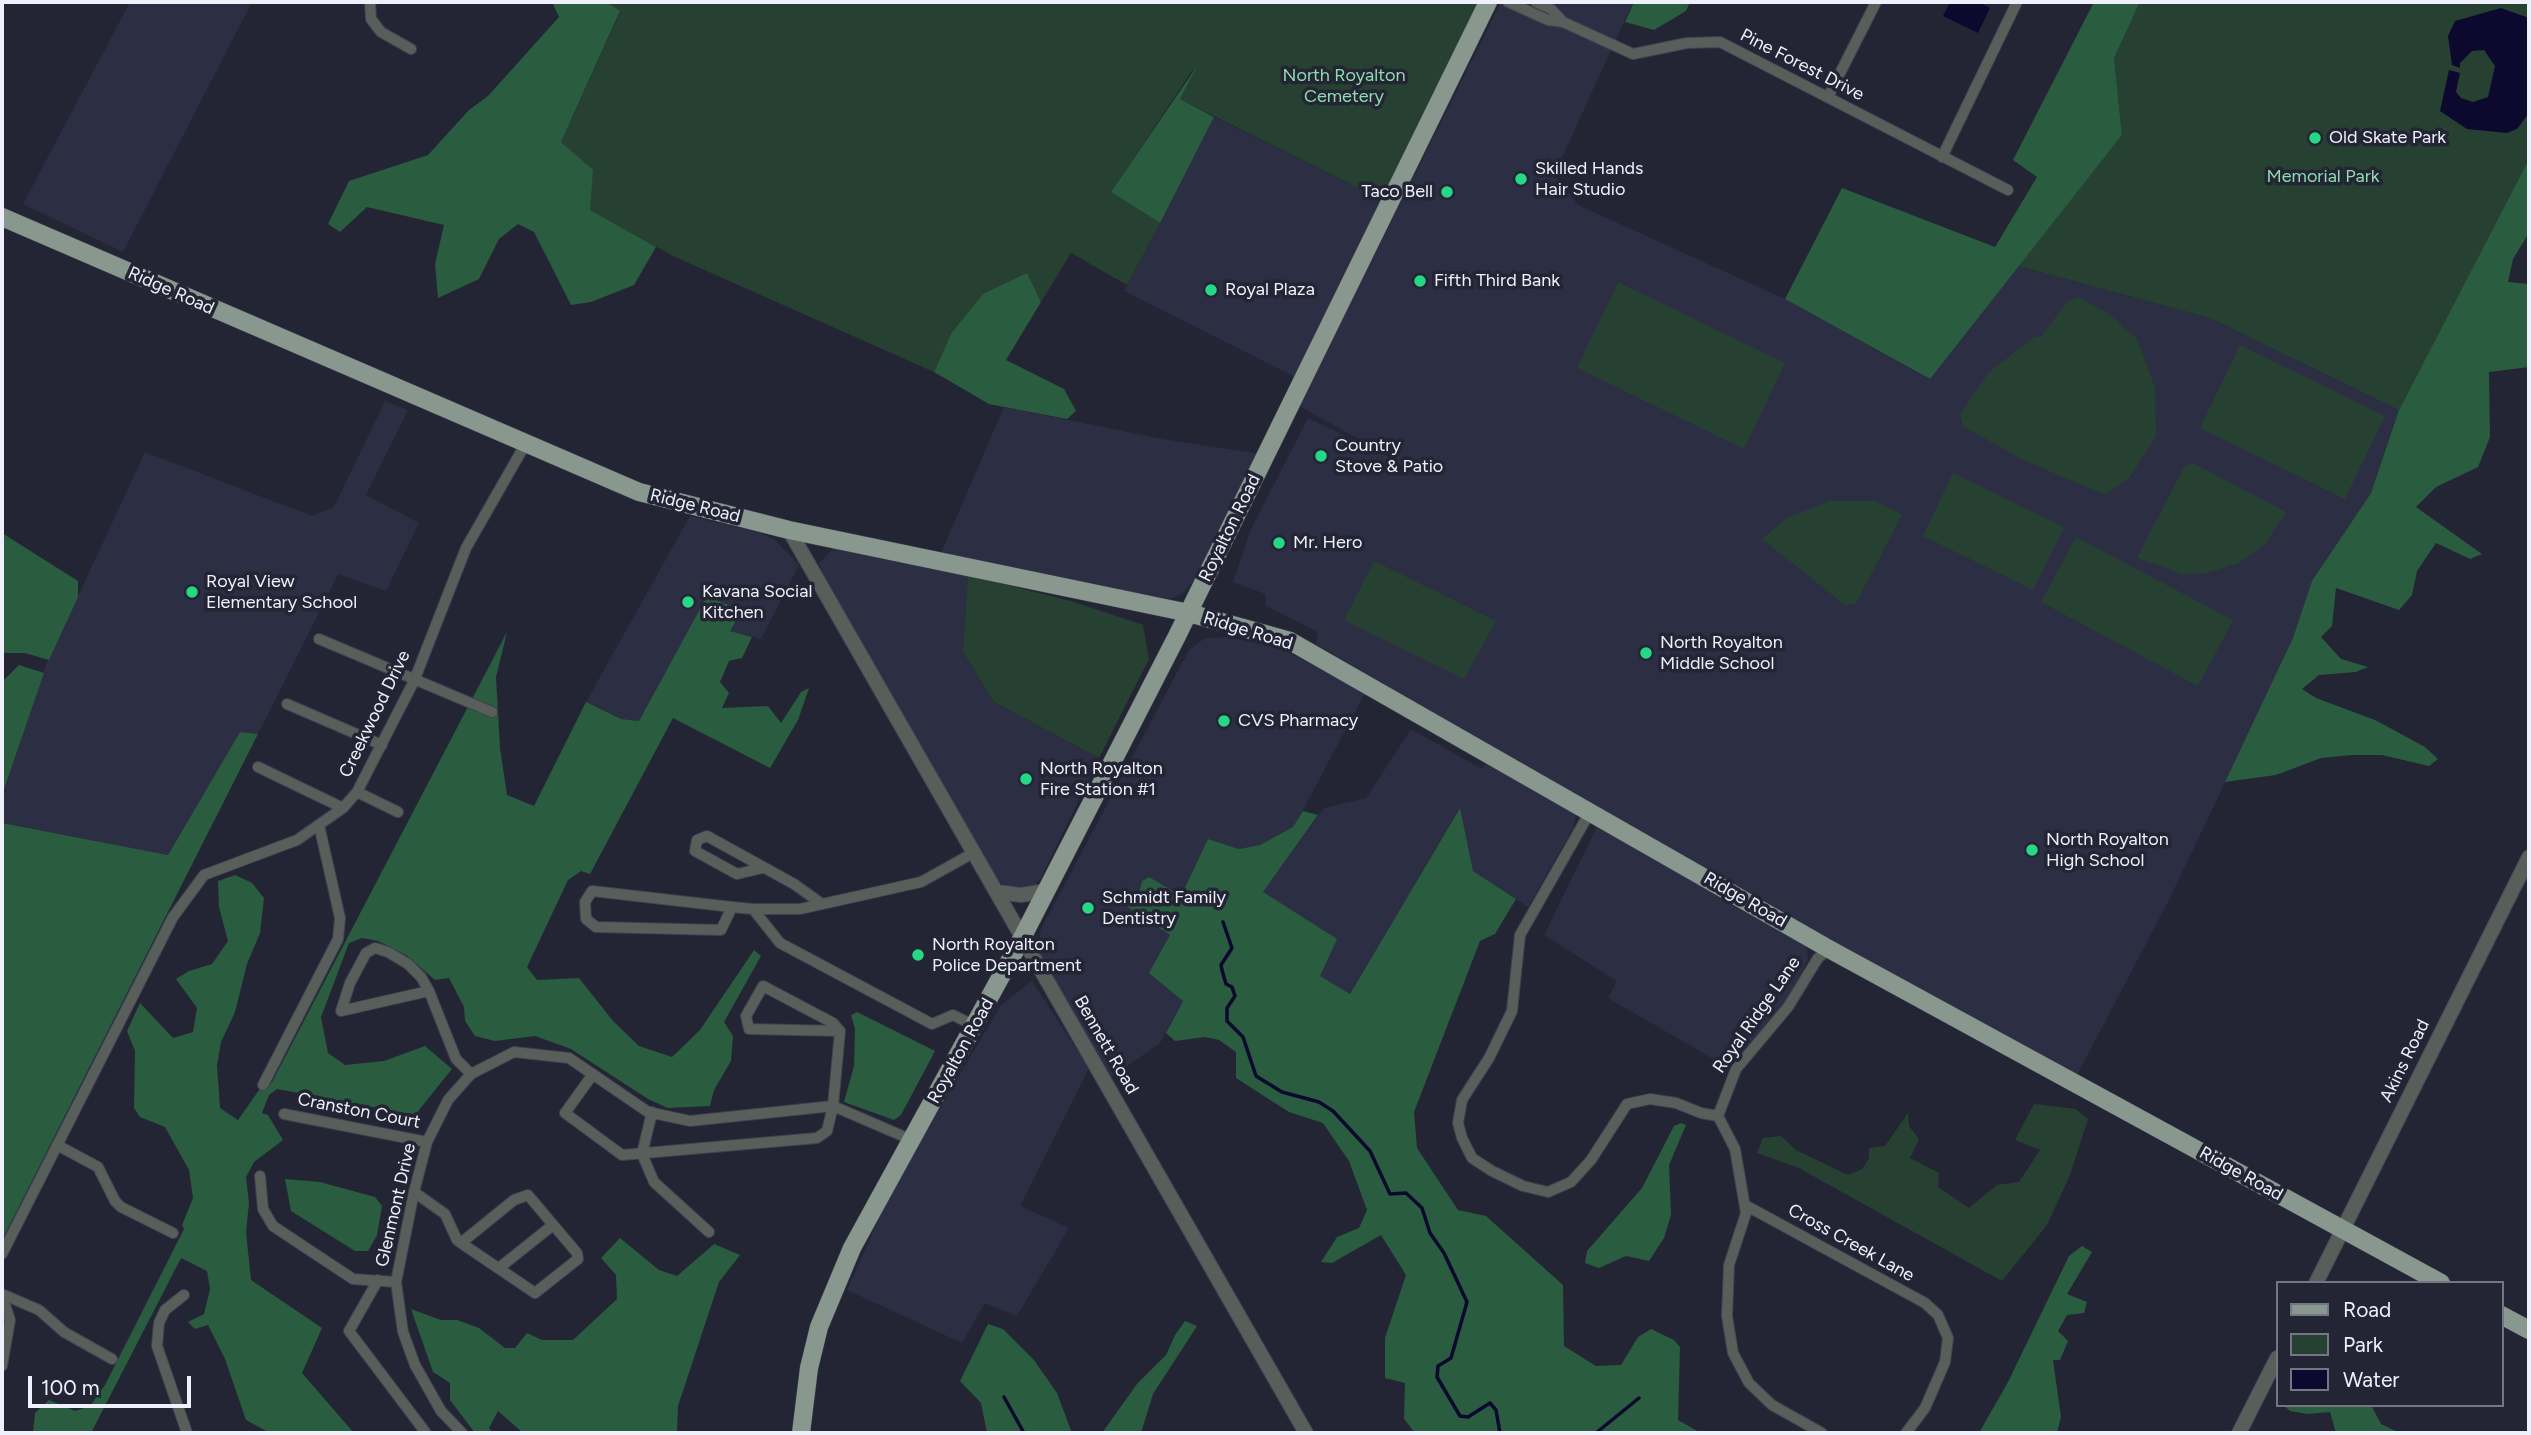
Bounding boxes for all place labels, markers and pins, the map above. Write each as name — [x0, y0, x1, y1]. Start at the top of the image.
place label: Old Skate Park — [2329, 127, 2446, 149]
marker: Old Skate Park — [2307, 130, 2323, 146]
place label: Skilled Hands Hair Studio — [1535, 158, 1643, 200]
marker: Skilled Hands Hair Studio — [1513, 171, 1529, 187]
place label: Taco Bell — [1362, 181, 1433, 203]
marker: Taco Bell — [1439, 184, 1455, 200]
place label: Fifth Third Bank — [1434, 270, 1560, 292]
marker: Fifth Third Bank — [1412, 273, 1428, 289]
place label: Royal Plaza — [1225, 279, 1315, 301]
marker: Royal Plaza — [1203, 282, 1219, 298]
place label: Country Stove & Patio — [1335, 435, 1443, 478]
marker: Country Stove & Patio — [1313, 448, 1329, 464]
place label: Mr. Hero — [1293, 532, 1362, 554]
marker: Mr. Hero — [1271, 535, 1287, 551]
place label: Royal View Elementary School — [206, 571, 357, 614]
place label: Kavana Social Kitchen — [702, 581, 812, 624]
marker: Royal View Elementary School — [184, 584, 200, 600]
marker: Kavana Social Kitchen — [680, 594, 696, 610]
place label: North Royalton Middle School — [1660, 632, 1783, 674]
marker: North Royalton Middle School — [1638, 645, 1654, 661]
place label: CVS Pharmacy — [1238, 710, 1358, 732]
marker: CVS Pharmacy — [1216, 713, 1232, 729]
place label: North Royalton Fire Station #1 — [1040, 758, 1163, 800]
marker: North Royalton Fire Station #1 — [1018, 771, 1034, 787]
place label: North Royalton High School — [2046, 829, 2169, 872]
marker: North Royalton High School — [2024, 842, 2040, 858]
place label: Schmidt Family Dentistry — [1102, 887, 1226, 930]
marker: Schmidt Family Dentistry — [1080, 900, 1096, 916]
place label: North Royalton Police Department — [932, 934, 1082, 976]
marker: North Royalton Police Department — [910, 947, 926, 963]

